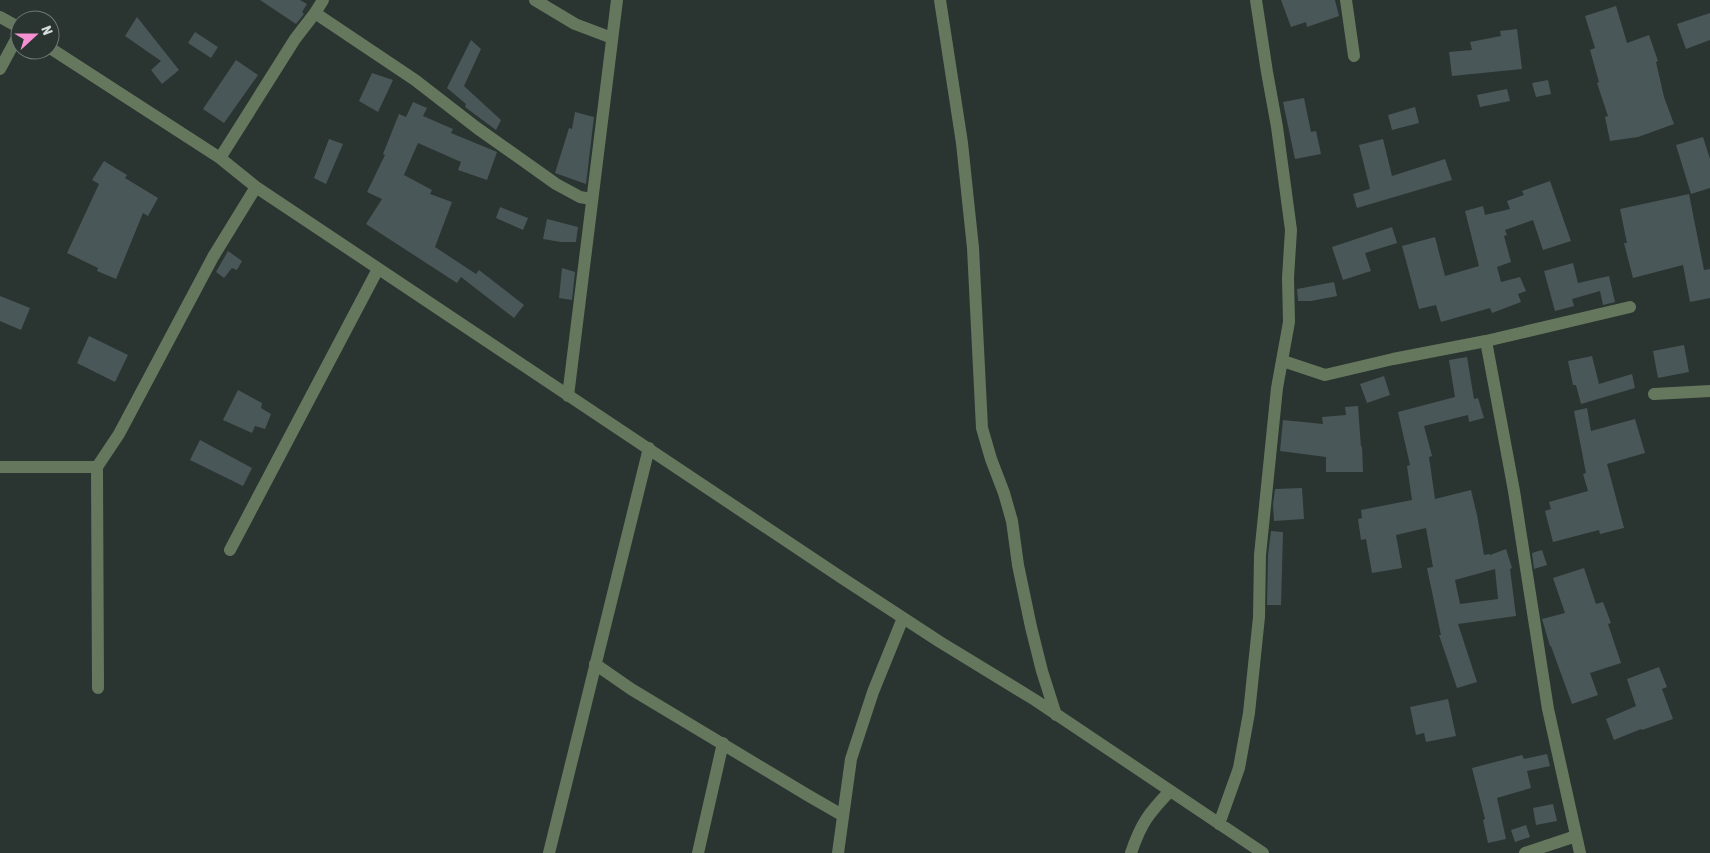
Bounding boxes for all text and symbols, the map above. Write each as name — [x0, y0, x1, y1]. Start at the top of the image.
north arrow — [10, 10, 60, 60]
text: N — [38, 24, 56, 37]

